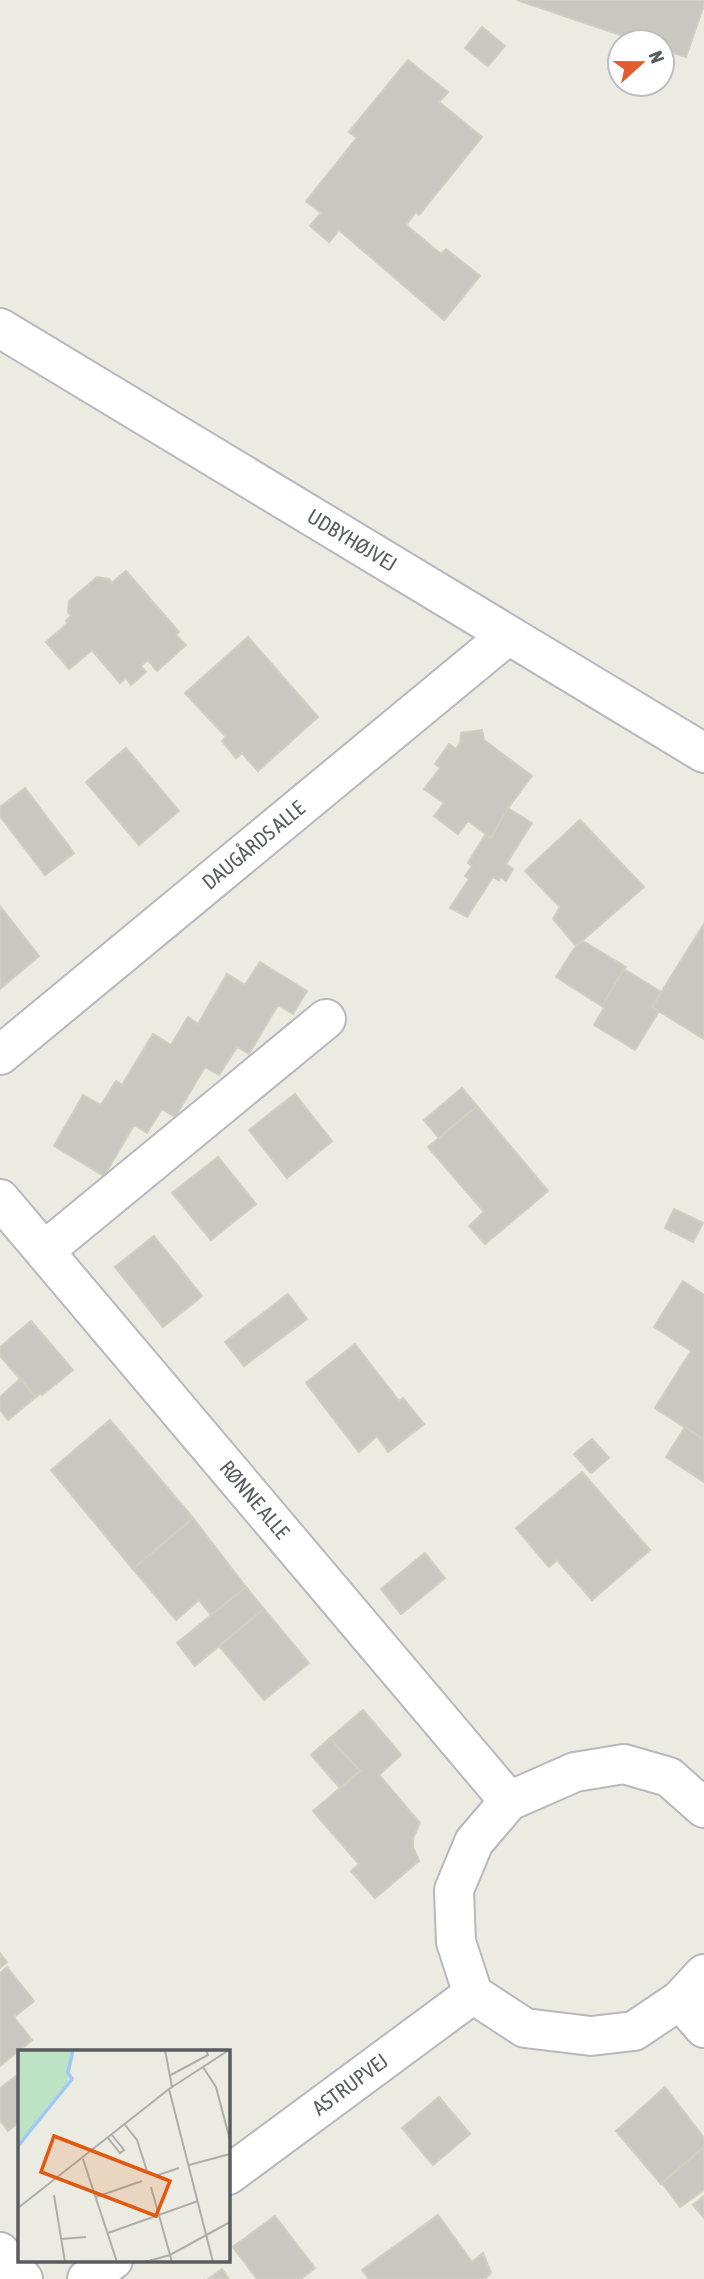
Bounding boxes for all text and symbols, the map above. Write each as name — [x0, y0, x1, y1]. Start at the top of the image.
north arrow — [606, 28, 676, 98]
text: N — [645, 48, 669, 66]
street label: UDBYHØJVEJ — [303, 503, 401, 576]
street label: DAUGÅRDS ALLE — [197, 795, 309, 894]
street label: RØNNE ALLE — [215, 1455, 295, 1543]
street label: ASTRUPVEJ — [307, 2048, 392, 2120]
inset map — [18, 2050, 229, 2262]

